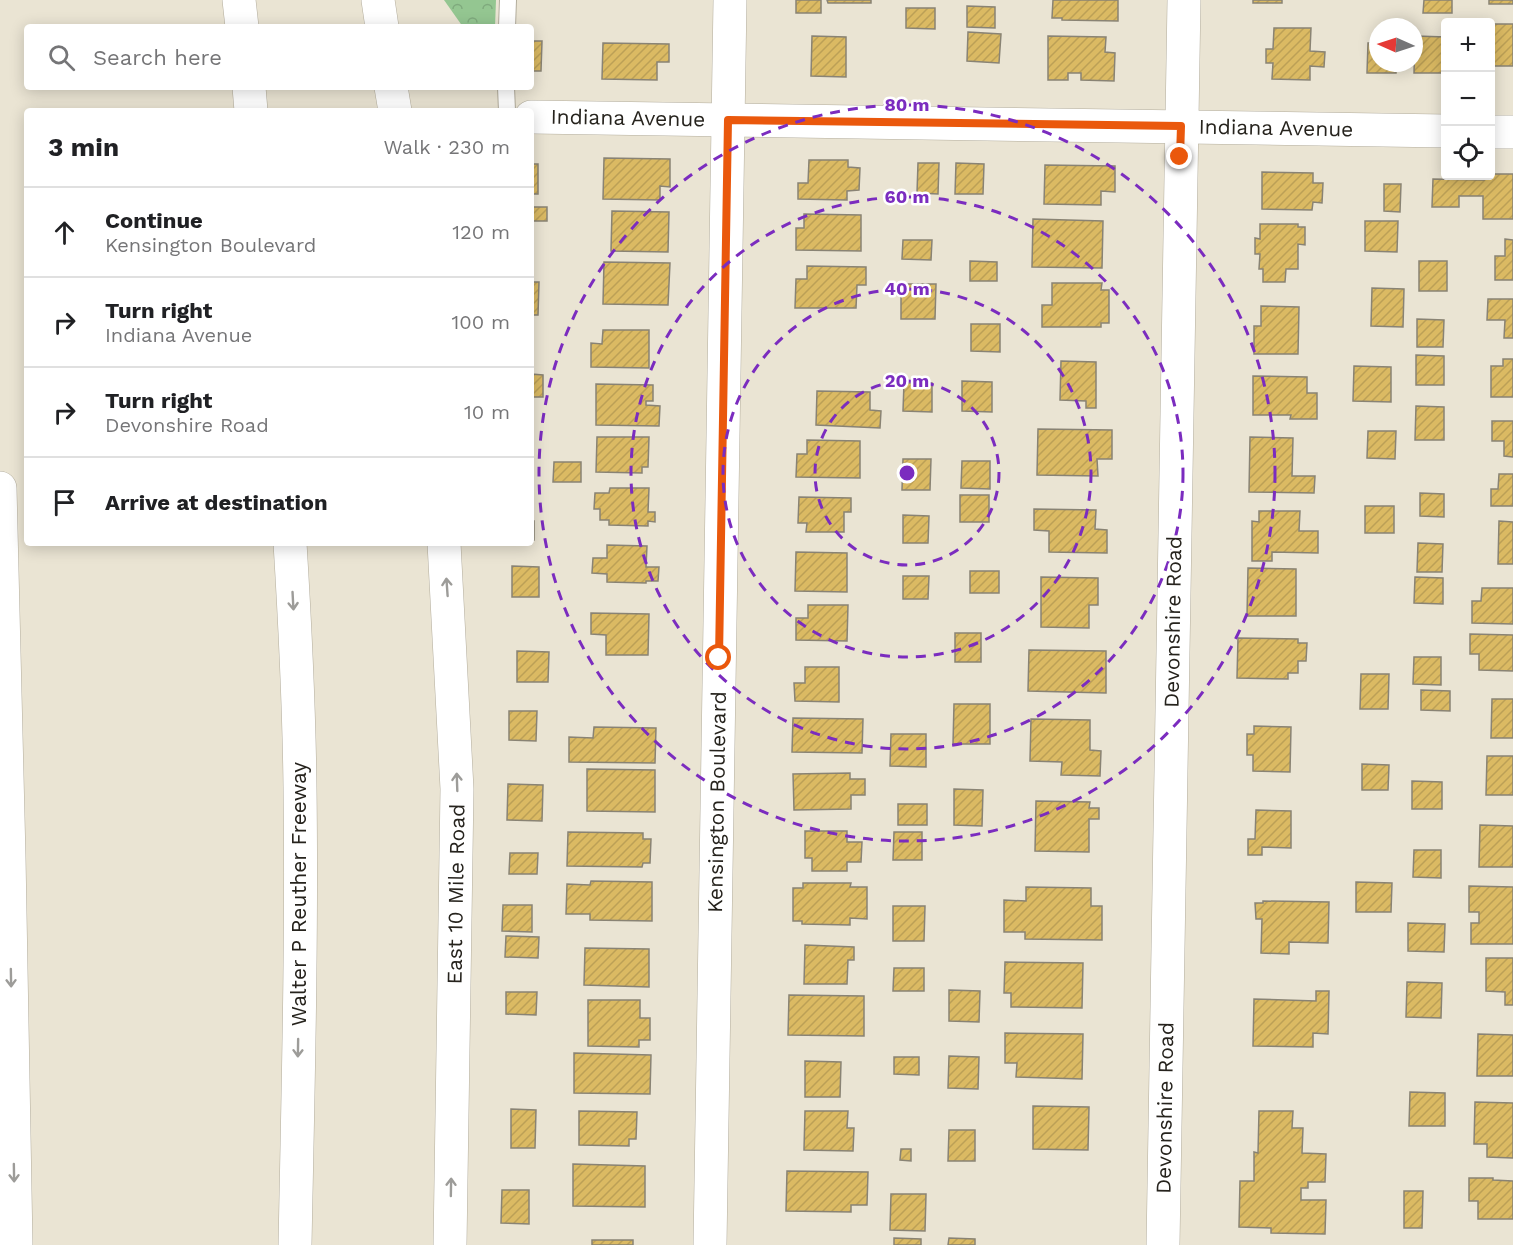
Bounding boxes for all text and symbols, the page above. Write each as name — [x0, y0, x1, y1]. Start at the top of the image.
north arrow — [1369, 18, 1423, 72]
map controls — [1441, 18, 1495, 180]
button: + — [1441, 18, 1495, 72]
search box — [24, 24, 534, 90]
icon: search — [45, 41, 78, 74]
text: Search here — [93, 45, 222, 70]
button: − — [1441, 72, 1495, 126]
text: 80 m — [885, 94, 929, 115]
street label: Indiana Avenue — [550, 104, 706, 131]
street label: Indiana Avenue — [1198, 114, 1354, 141]
button: locate — [1441, 126, 1495, 180]
text: 3 min — [48, 132, 119, 162]
text: Walk · 230 m — [383, 135, 510, 159]
route end — [1166, 143, 1192, 169]
text: 60 m — [885, 186, 929, 207]
text: Continue — [105, 208, 203, 233]
icon: ahead — [48, 216, 81, 249]
text: 120 m — [452, 220, 510, 244]
text: Kensington Boulevard — [105, 233, 316, 257]
text: 40 m — [884, 278, 930, 299]
text: Turn right — [105, 298, 212, 323]
icon: right — [48, 306, 81, 339]
text: 100 m — [451, 310, 510, 334]
text: Indiana Avenue — [105, 323, 252, 347]
text: 20 m — [885, 370, 929, 391]
text: Turn right — [105, 388, 212, 413]
icon: right — [48, 396, 81, 429]
text: 10 m — [464, 400, 510, 424]
text: Devonshire Road — [105, 413, 269, 437]
centre of rings — [897, 463, 917, 483]
icon: arrive — [48, 486, 81, 519]
text: Arrive at destination — [105, 490, 328, 515]
street label: Devonshire Road — [1159, 536, 1186, 708]
one-way arrow — [442, 577, 453, 597]
one-way arrow — [288, 591, 299, 611]
route start — [705, 644, 731, 670]
street label: Kensington Boulevard — [702, 691, 731, 913]
street label: Walter P Reuther Freeway — [286, 762, 311, 1026]
one-way arrow — [451, 772, 462, 792]
street label: East 10 Mile Road — [441, 803, 470, 985]
one-way arrow — [5, 968, 17, 988]
street label: Devonshire Road — [1151, 1022, 1178, 1194]
one-way arrow — [292, 1038, 304, 1058]
one-way arrow — [8, 1163, 20, 1183]
one-way arrow — [445, 1177, 456, 1197]

